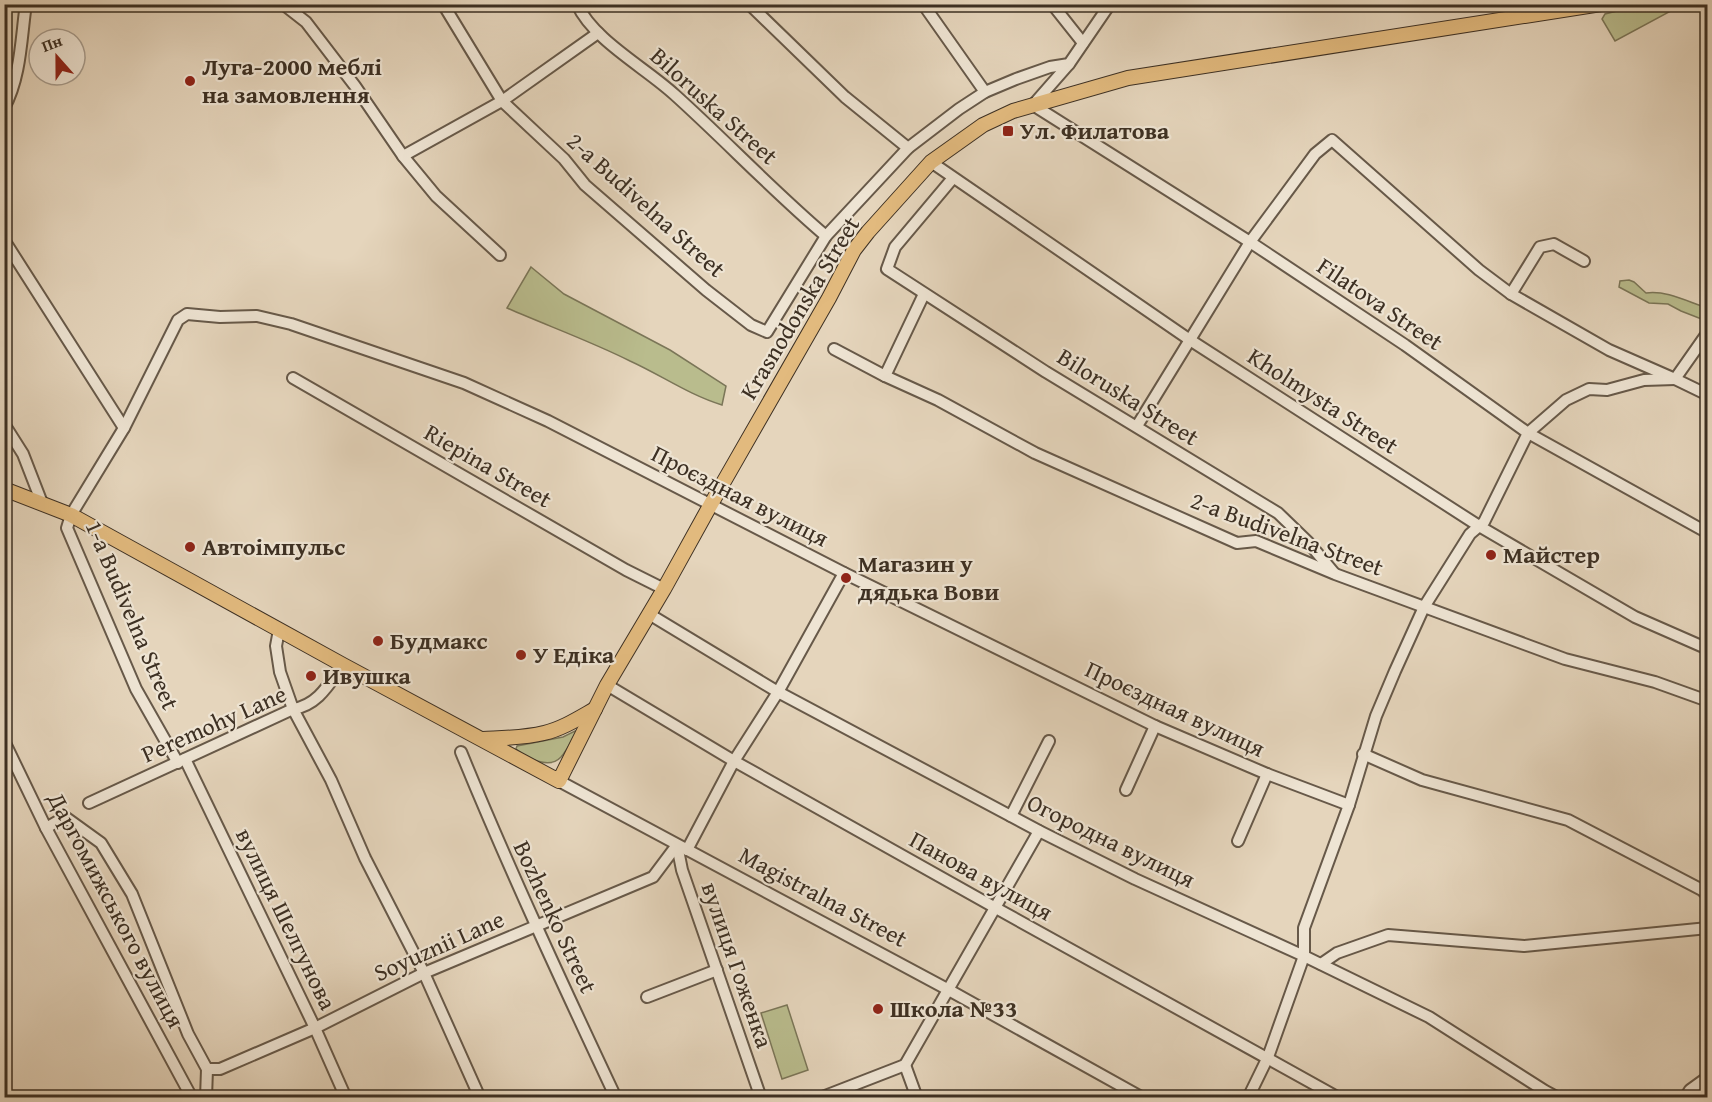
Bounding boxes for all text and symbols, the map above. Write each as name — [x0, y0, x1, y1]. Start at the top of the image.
north arrow — [27, 27, 87, 87]
text: Пн — [38, 28, 66, 58]
street label: Biloruska Street — [643, 39, 786, 173]
place label: Луга-2000 меблі на замовлення — [202, 49, 382, 112]
marker: Луга-2000 меблі на замовлення — [183, 74, 197, 88]
place label: Ул. Филатова — [1020, 113, 1170, 148]
street label: 2-a Budivelna Street — [559, 124, 734, 286]
marker: Ул. Филатова — [1001, 124, 1015, 138]
street label: Krasnodonska Street — [731, 209, 868, 406]
street label: Filatova Street — [1310, 248, 1451, 359]
street label: Biloruska Street — [1051, 339, 1206, 454]
street label: Kholmysta Street — [1241, 339, 1406, 463]
street label: Riepina Street — [418, 415, 559, 517]
street label: Проєздная вулиця — [646, 436, 835, 555]
street label: 2-a Budivelna Street — [1186, 482, 1389, 585]
street label: 1-a Budivelna Street — [77, 515, 188, 715]
place label: Автоімпульс — [202, 529, 345, 564]
place label: Майстер — [1503, 537, 1600, 572]
marker: Автоімпульс — [183, 540, 197, 554]
place label: Магазин у дядька Вови — [858, 546, 999, 609]
marker: Майстер — [1484, 548, 1498, 562]
marker: Магазин у дядька Вови — [839, 571, 853, 585]
place label: Будмакс — [390, 623, 487, 658]
marker: Будмакс — [371, 634, 385, 648]
place label: У Едіка — [533, 637, 615, 672]
marker: У Едіка — [514, 648, 528, 662]
street label: Проєздная вулиця — [1080, 652, 1271, 766]
place label: Ивушка — [323, 658, 411, 693]
marker: Ивушка — [304, 669, 318, 683]
street label: Peremohy Lane — [136, 676, 292, 771]
street label: Даргомижського вулиця — [39, 785, 194, 1034]
street label: Огородна вулиця — [1021, 785, 1201, 896]
street label: вулиця Шелгунова — [227, 822, 346, 1016]
street label: Панова вулиця — [903, 822, 1059, 929]
street label: Bozhenko Street — [505, 835, 606, 999]
street label: Magistralna Street — [733, 837, 914, 956]
street label: вулиця Гоженка — [693, 877, 782, 1053]
street label: Soyuznii Lane — [368, 901, 510, 990]
place label: Школа №33 — [890, 991, 1018, 1026]
marker: Школа №33 — [871, 1002, 885, 1016]

